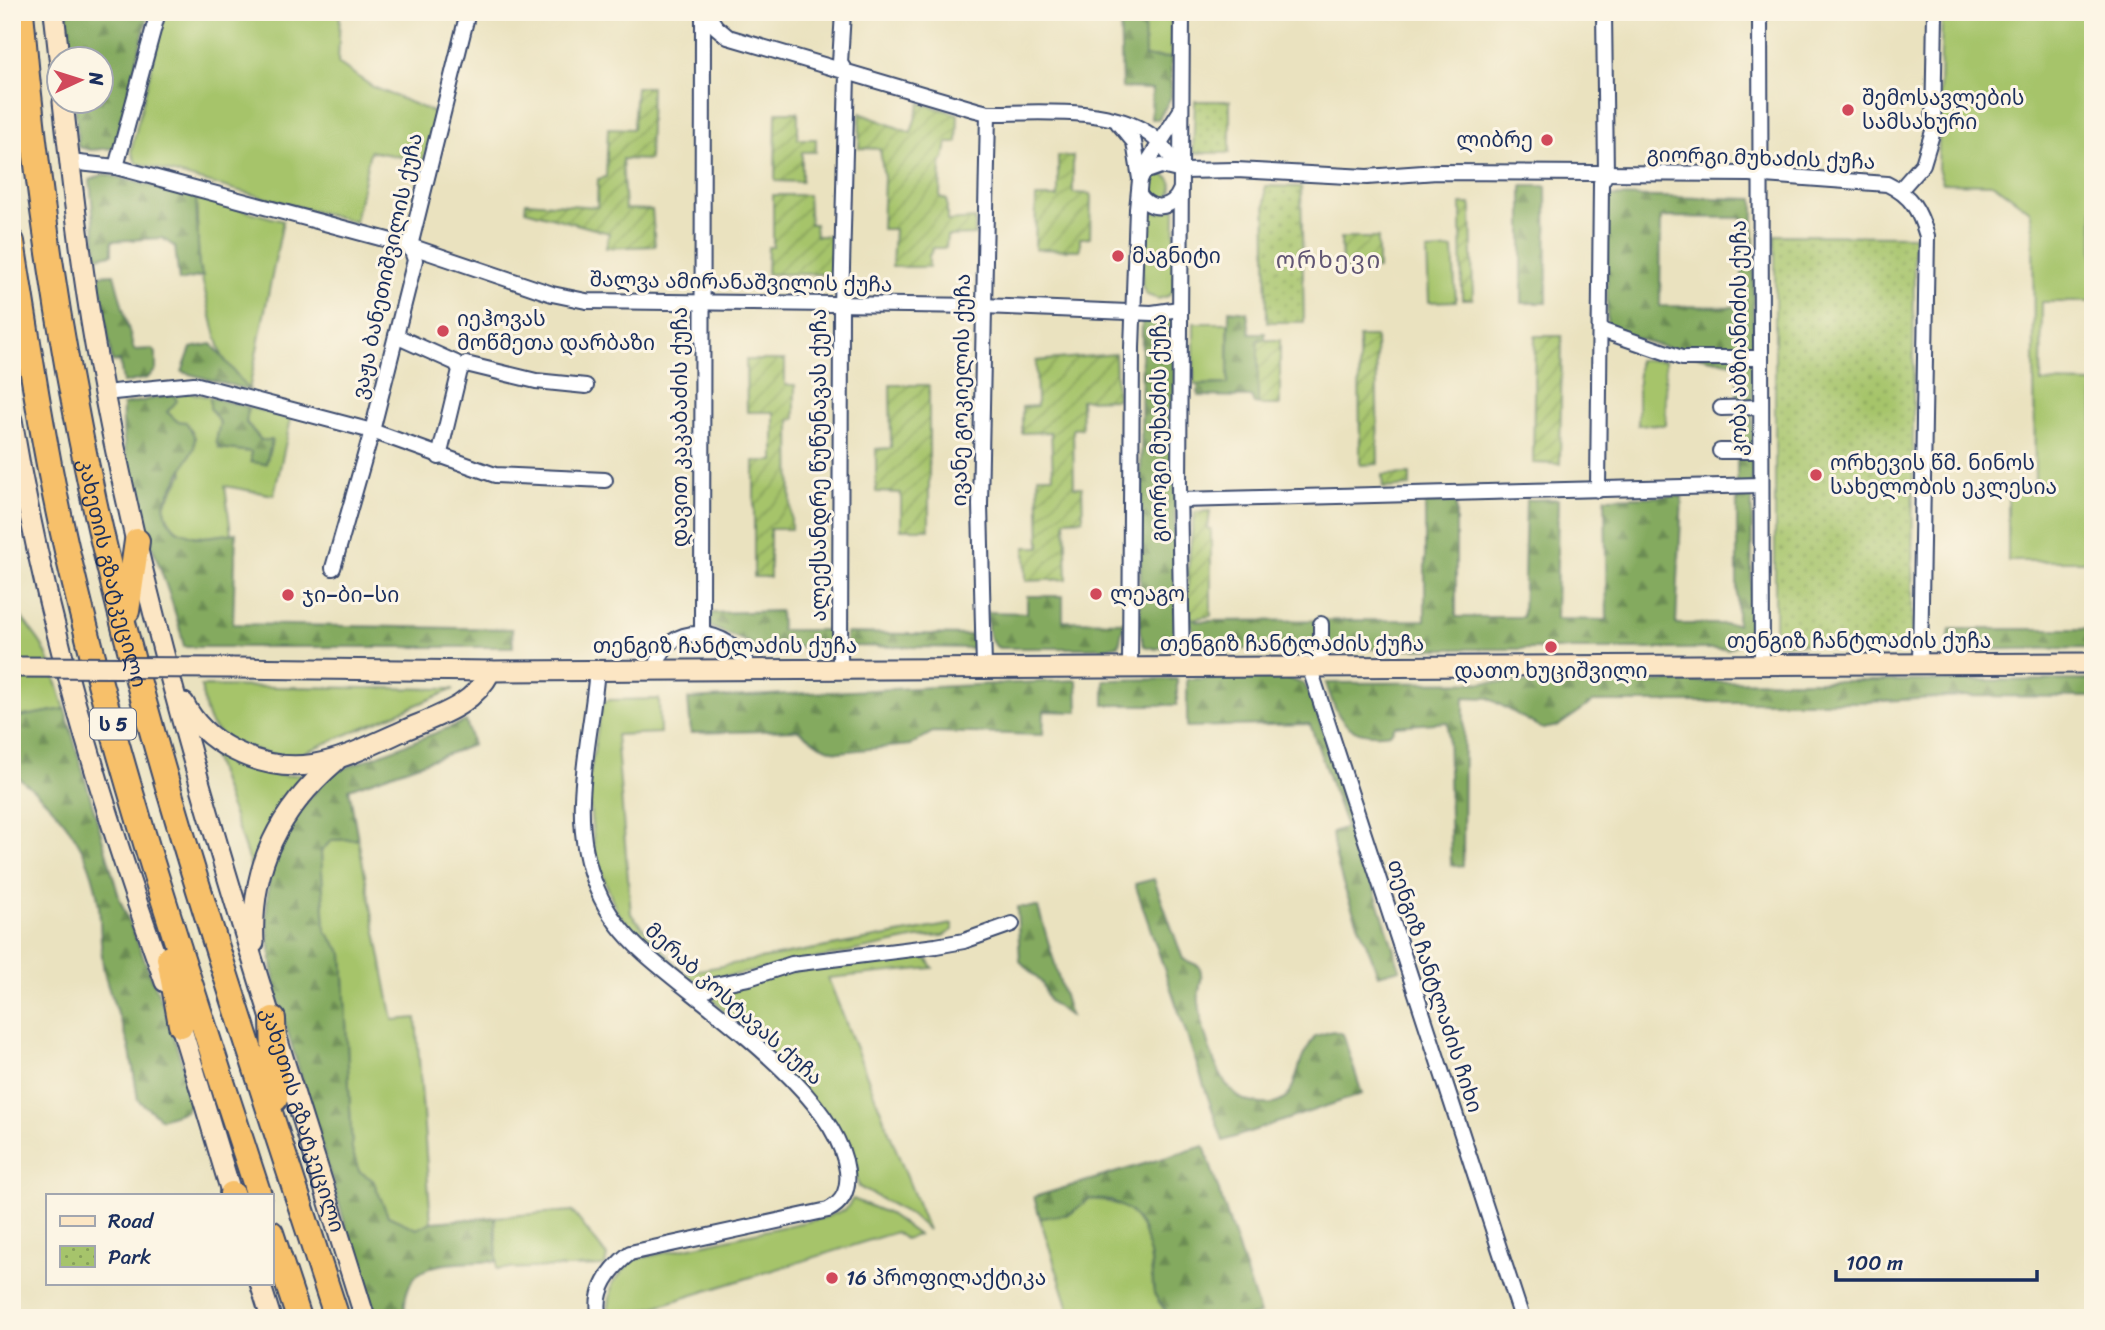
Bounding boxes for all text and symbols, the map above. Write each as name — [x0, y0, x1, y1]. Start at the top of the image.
north arrow — [46, 46, 116, 116]
text: N — [79, 70, 113, 87]
place label: შემოსავლების სამსახური — [1862, 79, 2025, 141]
marker: შემოსავლების სამსახური — [1840, 102, 1856, 118]
place label: ლიბრე — [1456, 121, 1533, 159]
street label: ვაჟა ბანეთიშვილის ქუჩა — [340, 129, 434, 403]
marker: ლიბრე — [1539, 132, 1555, 148]
street label: გიორგი მუხაძის ქუჩა — [1646, 135, 1876, 181]
street label: კობა აბზიანიძის ქუჩა — [1720, 220, 1758, 456]
place label: მაგნიტი — [1132, 237, 1221, 275]
district label: ორხევი — [1276, 239, 1382, 281]
marker: მაგნიტი — [1110, 248, 1126, 264]
street label: შალვა ამირანაშვილის ქუჩა — [589, 260, 893, 304]
street label: ივანე გოკიელის ქუჩა — [940, 273, 982, 507]
place label: იეჰოვას მოწმეთა დარბაზი — [457, 300, 655, 362]
street label: დავით კაკაბაძის ქუჩა — [661, 307, 699, 547]
street label: ალექსანდრე წუწუნავას ქუჩა — [800, 308, 838, 622]
street label: გიორგი მუხაძის ქუჩა — [1140, 314, 1178, 542]
marker: იეჰოვას მოწმეთა დარბაზი — [435, 323, 451, 339]
place label: ორხევის წმ. ნინოს სახელობის ეკლესია — [1830, 444, 2057, 506]
street label: კახეთის გზატკეცილი — [67, 455, 158, 692]
marker: ორხევის წმ. ნინოს სახელობის ეკლესია — [1808, 467, 1824, 483]
place label: ლეაგო — [1110, 575, 1185, 613]
place label: ჯი–ბი–სი — [302, 576, 399, 614]
marker: ლეაგო — [1088, 586, 1104, 602]
marker: ჯი–ბი–სი — [280, 587, 296, 603]
street label: თენგიზ ჩანტლაძის ქუჩა — [1727, 622, 1991, 660]
street label: თენგიზ ჩანტლაძის ქუჩა — [1160, 625, 1424, 663]
street label: თენგიზ ჩანტლაძის ქუჩა — [593, 627, 857, 665]
marker: დათო ხუციშვილი — [1543, 639, 1559, 655]
place label: დათო ხუციშვილი — [1454, 652, 1648, 690]
road number: ს 5 — [90, 708, 136, 740]
street label: თენგიზ ჩანტლაძის ჩიხი — [1376, 854, 1494, 1118]
street label: მერაბ კოსტავას ქუჩა — [636, 913, 832, 1095]
street label: კახეთის გზატკეცილი — [249, 1002, 356, 1237]
legend — [46, 1194, 273, 1284]
text: Road — [108, 1202, 155, 1240]
text: Park — [108, 1238, 151, 1276]
scale bar — [1836, 1239, 2037, 1283]
text: 100 m — [1846, 1244, 1903, 1282]
place label: 16 პროფილაქტიკა — [846, 1259, 1046, 1297]
marker: 16 პროფილაქტიკა — [824, 1270, 840, 1286]

